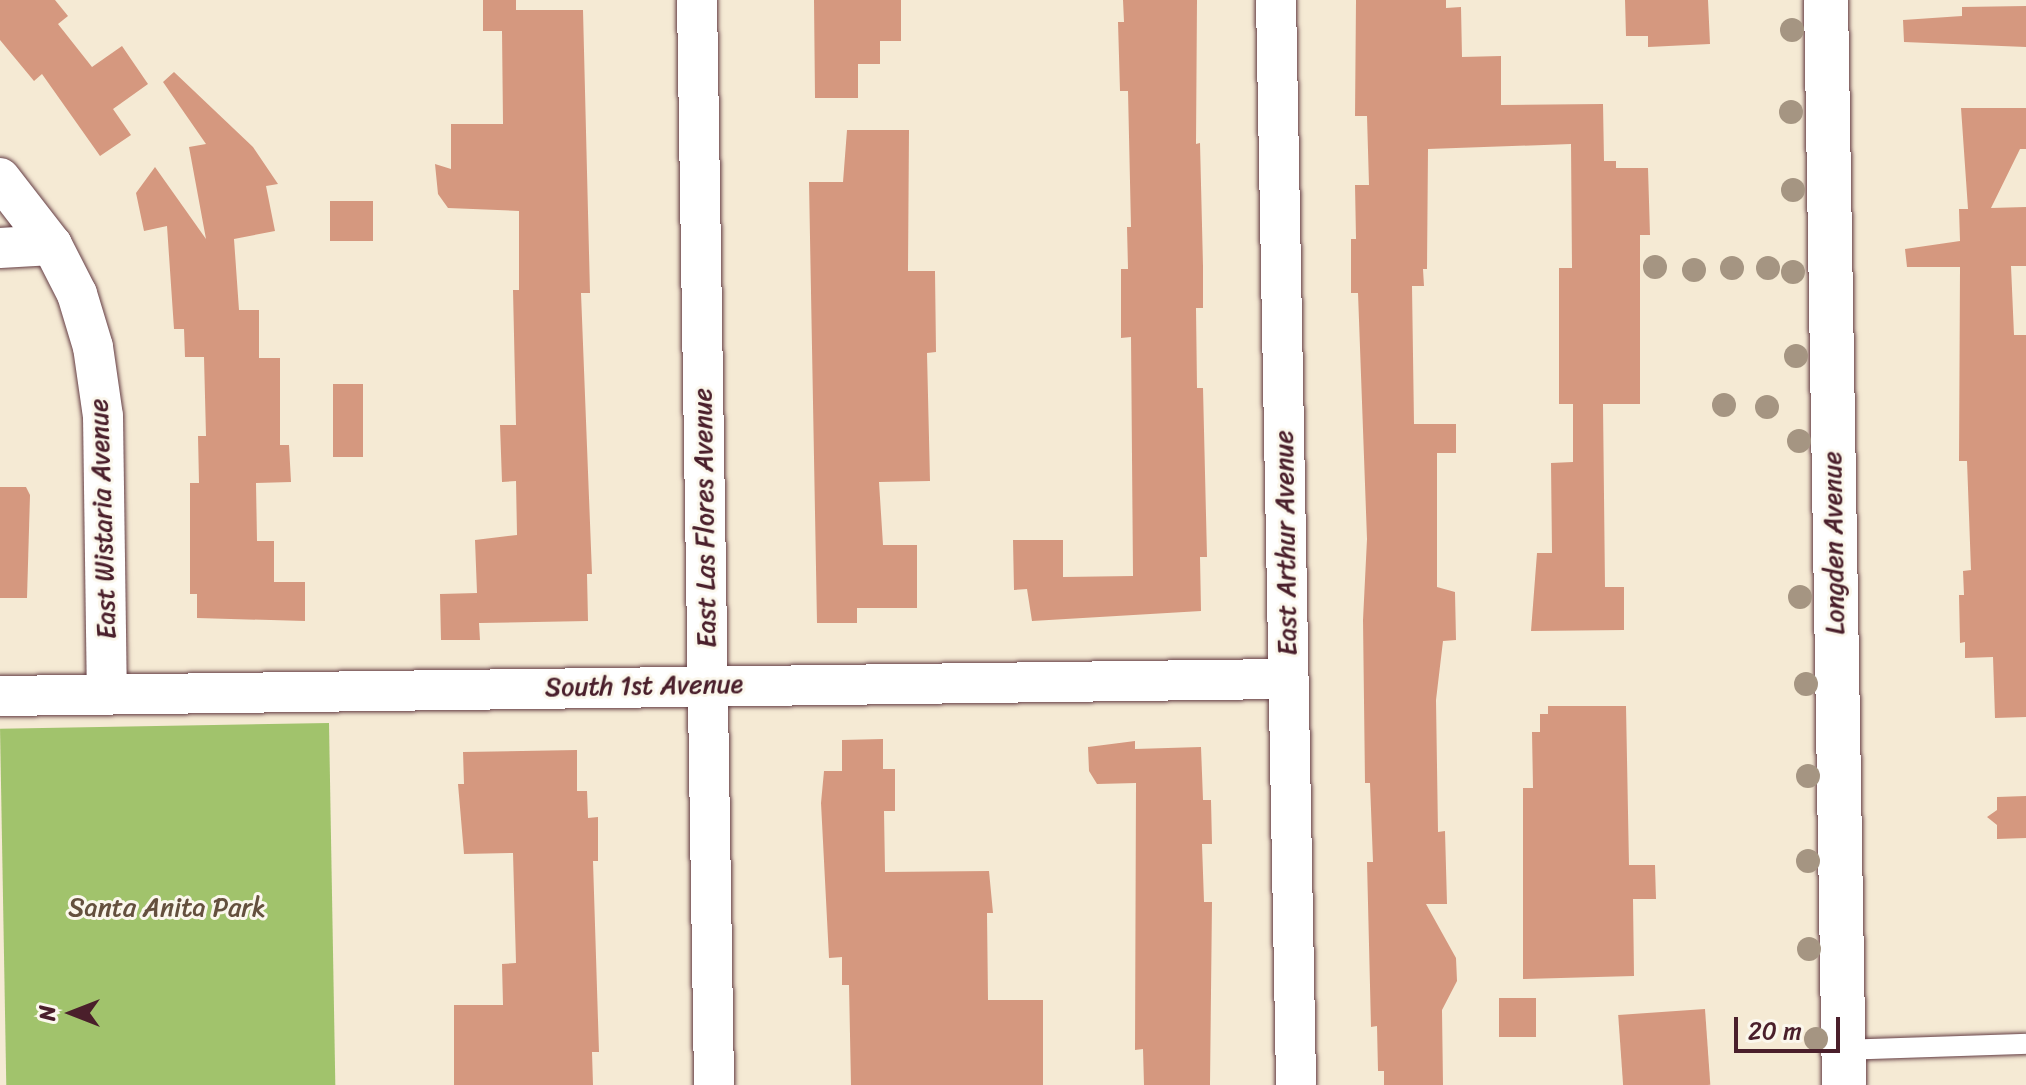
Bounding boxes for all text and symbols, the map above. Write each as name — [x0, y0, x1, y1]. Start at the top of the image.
street label: East Las Flores Avenue — [687, 387, 723, 649]
street label: East Wistaria Avenue — [83, 398, 123, 640]
street label: East Arthur Avenue — [1268, 430, 1304, 656]
street label: Longden Avenue — [1817, 451, 1851, 635]
street label: South 1st Avenue — [544, 669, 744, 703]
park label: Santa Anita Park — [68, 892, 266, 924]
north arrow — [32, 973, 112, 1053]
scale bar — [1738, 1001, 1844, 1051]
text: N — [28, 1005, 67, 1021]
text: 20 m — [1748, 1010, 1802, 1052]

